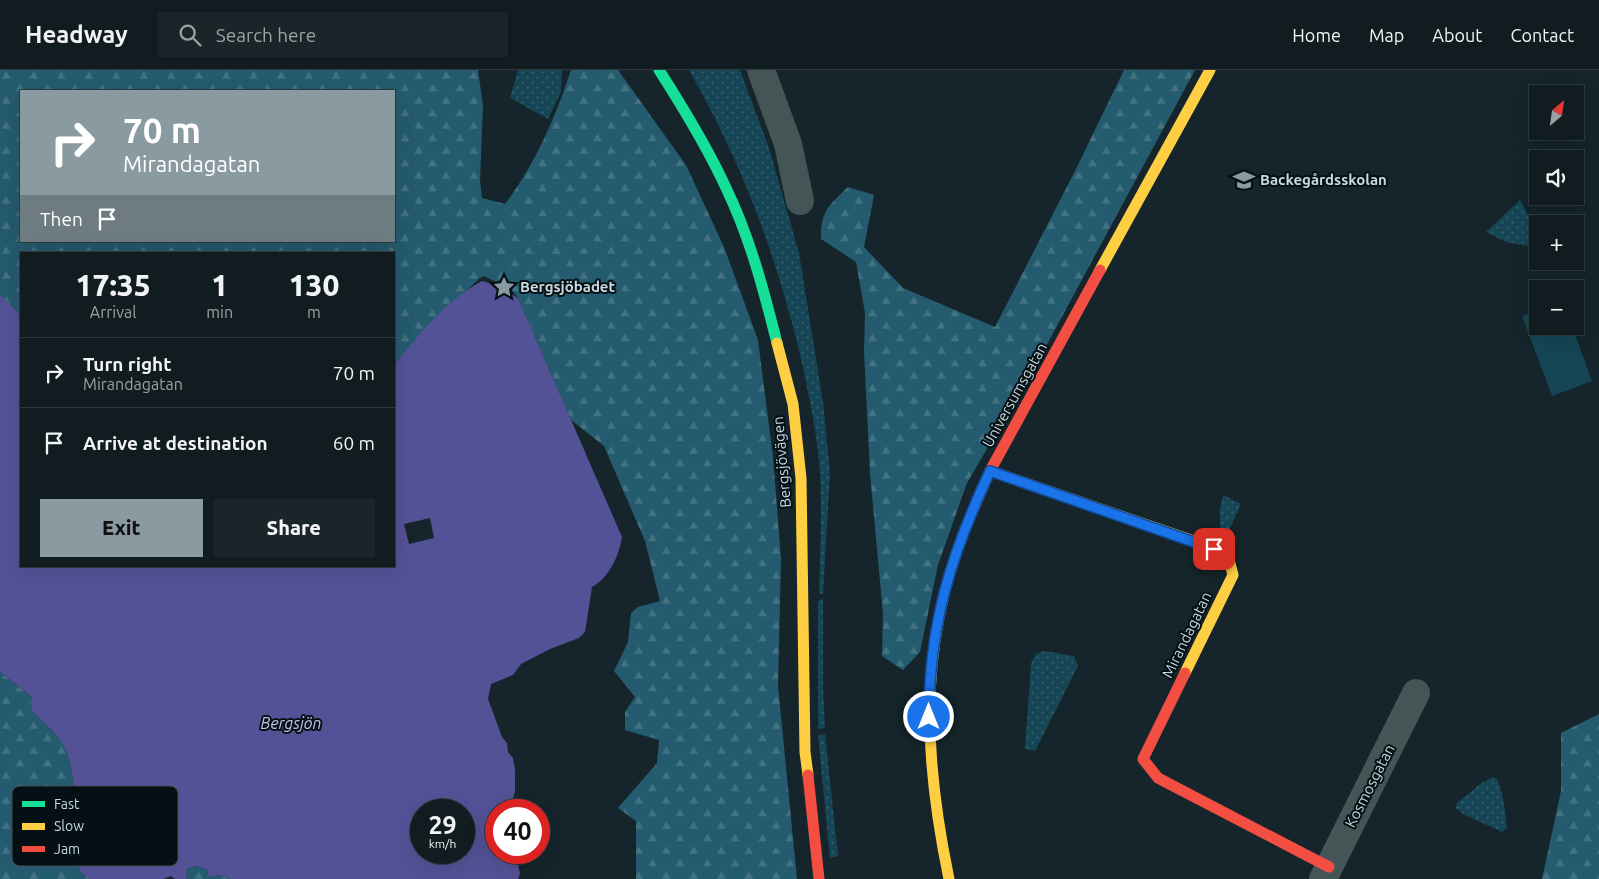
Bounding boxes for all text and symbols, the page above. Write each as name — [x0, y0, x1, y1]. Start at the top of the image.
search box — [158, 12, 508, 57]
text: Headway — [25, 21, 128, 48]
icon: search — [176, 21, 204, 49]
text: Search here — [216, 24, 316, 46]
text: Home — [1292, 25, 1341, 45]
text: Map — [1369, 25, 1404, 45]
text: About — [1432, 25, 1482, 45]
text: Contact — [1510, 25, 1574, 45]
north arrow — [1529, 85, 1584, 140]
map controls — [1529, 85, 1584, 335]
icon: right — [40, 110, 105, 175]
text: 70 m — [123, 110, 201, 150]
button: sound — [1529, 150, 1584, 205]
text: Mirandagatan — [123, 151, 260, 176]
school or university icon: Backegårdsskolan — [1231, 167, 1257, 193]
place label: Backegårdsskolan — [1260, 171, 1387, 188]
icon: arrive — [93, 205, 121, 233]
text: Then — [40, 208, 83, 230]
button: + — [1529, 215, 1584, 270]
text: 17:35 — [76, 268, 151, 302]
text: 1 — [211, 268, 228, 302]
text: 130 — [289, 268, 339, 302]
place icon: Bergsjöbadet — [491, 274, 517, 300]
place label: Bergsjöbadet — [520, 278, 616, 295]
button: − — [1529, 280, 1584, 335]
text: Arrival — [90, 303, 136, 321]
text: min — [206, 303, 233, 321]
text: m — [307, 303, 321, 321]
street label: Universumsgatan — [979, 340, 1050, 450]
text: Turn right — [83, 353, 171, 375]
icon: right — [40, 359, 68, 387]
text: 70 m — [333, 362, 375, 384]
text: Mirandagatan — [83, 375, 183, 393]
street label: Bergsjövägen — [769, 416, 794, 508]
icon: arrive — [40, 429, 68, 457]
text: Arrive at destination — [83, 432, 268, 454]
text: 60 m — [333, 432, 375, 454]
button: Exit — [40, 499, 203, 557]
button: Share — [213, 499, 375, 557]
pin — [1193, 528, 1235, 570]
icon: arrive — [1200, 535, 1228, 563]
street label: Mirandagatan — [1158, 589, 1215, 681]
position arrow — [902, 690, 954, 742]
water label: Bergsjön — [261, 714, 321, 732]
street label: Kosmosgatan — [1341, 741, 1398, 830]
legend — [12, 786, 178, 866]
text: Fast — [54, 796, 80, 812]
speed limit sign: 40 — [485, 799, 550, 864]
text: 29 — [428, 811, 457, 839]
text: Slow — [54, 818, 84, 834]
text: km/h — [429, 837, 456, 850]
text: Jam — [54, 841, 80, 857]

